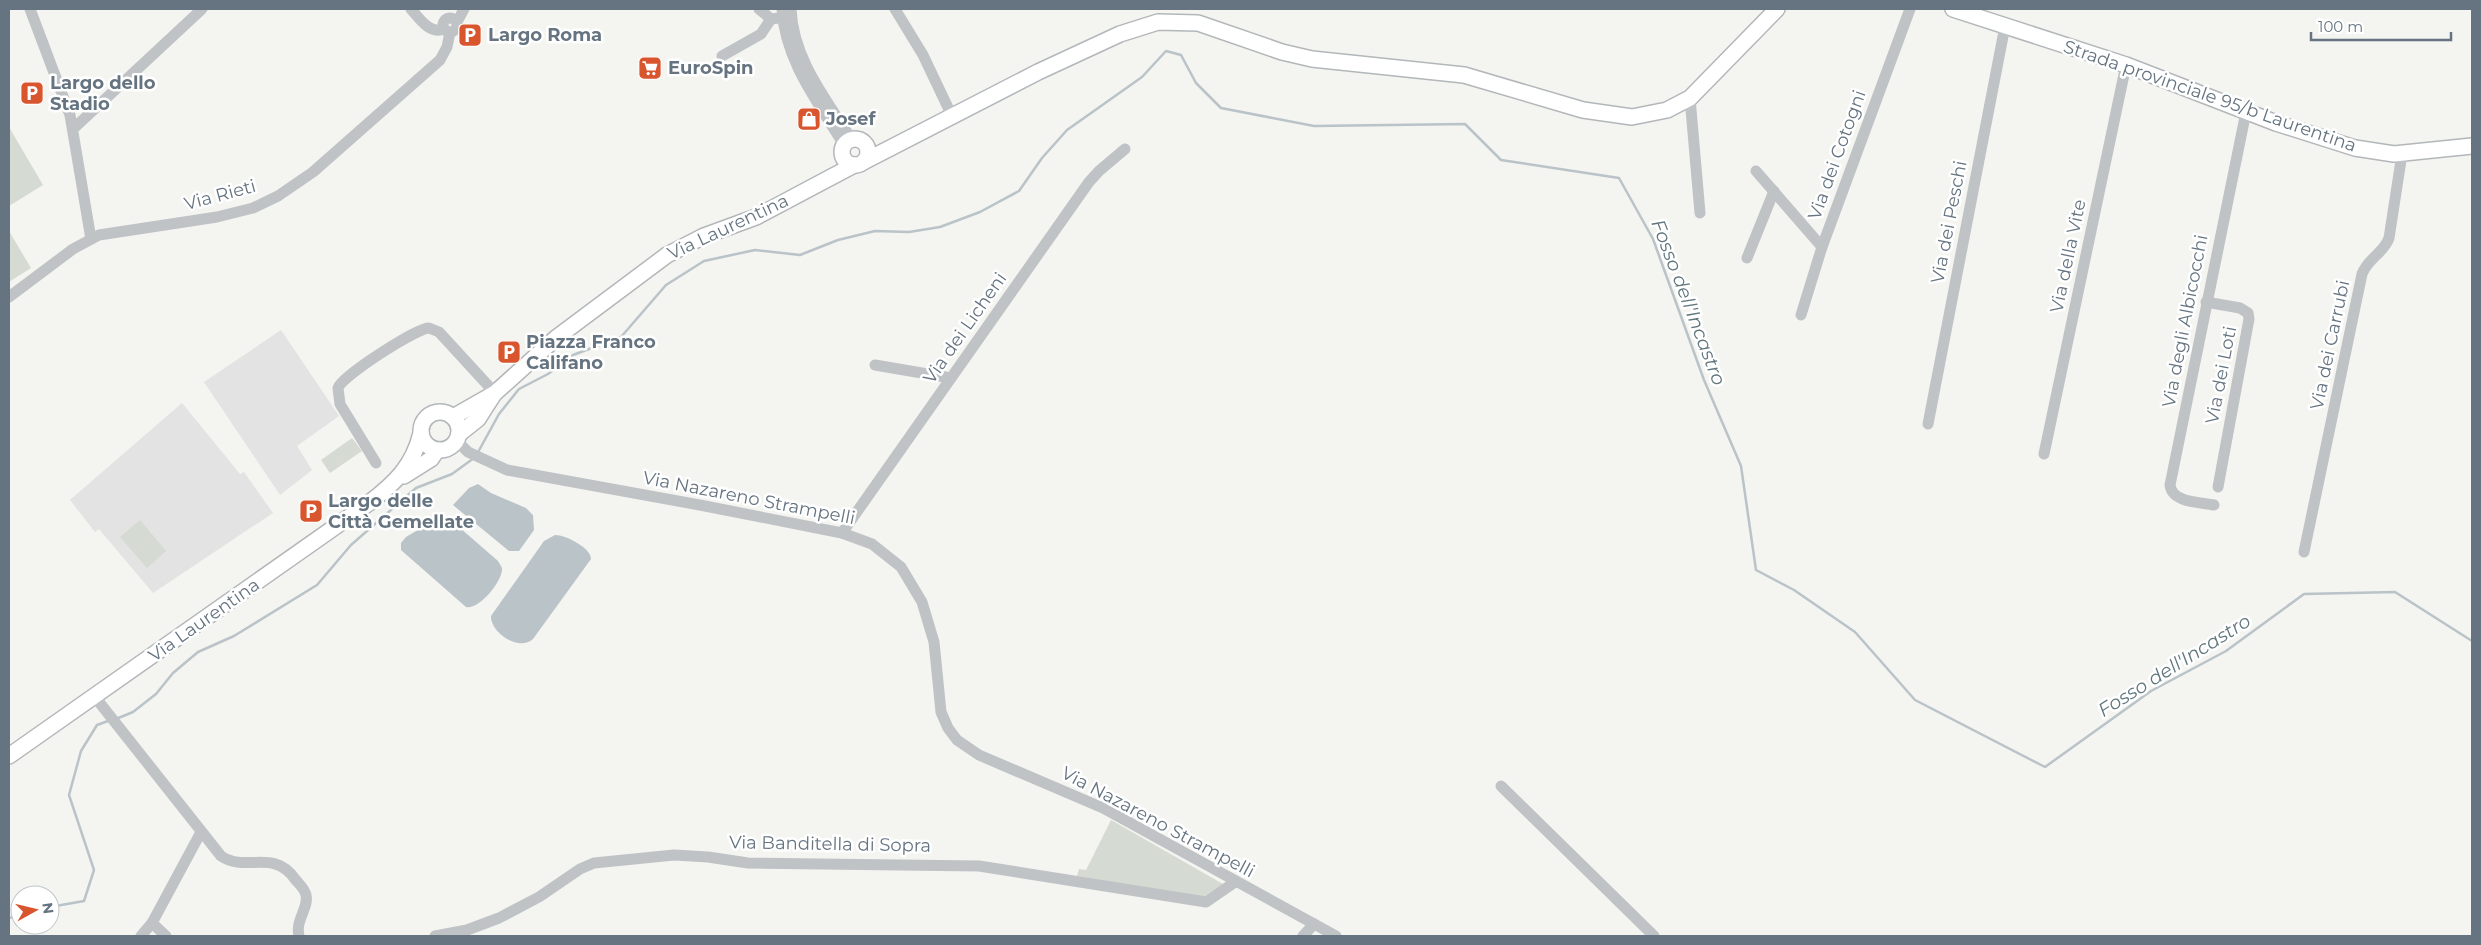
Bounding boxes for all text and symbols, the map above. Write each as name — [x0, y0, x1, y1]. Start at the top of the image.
scale bar — [2311, 10, 2451, 42]
text: 100 m — [2318, 17, 2363, 36]
parking icon: Largo Roma — [457, 22, 483, 48]
place label: Largo Roma — [488, 24, 602, 46]
street label: Strada provinciale 95/b Laurentina — [2061, 35, 2359, 157]
supermarket icon: EuroSpin — [637, 55, 663, 81]
place label: EuroSpin — [668, 57, 754, 79]
place label: Largo dello Stadio — [50, 72, 156, 115]
parking icon: Largo dello Stadio — [19, 80, 45, 106]
street label: Via dei Cotogni — [1803, 87, 1871, 223]
shop icon: Josef — [796, 106, 822, 132]
place label: Josef — [825, 108, 876, 130]
street label: Via dei Peschi — [1926, 159, 1972, 285]
street label: Via Rieti — [182, 175, 258, 215]
street label: Via Laurentina — [664, 189, 792, 265]
street label: Via della Vite — [2045, 197, 2091, 315]
water label: Fosso dell'Incastro — [1646, 216, 1731, 388]
street label: Via degli Albicocchi — [2157, 233, 2213, 409]
street label: Via dei Licheni — [919, 268, 1011, 388]
street label: Via dei Carrubi — [2306, 278, 2354, 412]
street label: Via dei Loti — [2201, 324, 2241, 426]
place label: Piazza Franco Califano — [526, 331, 656, 374]
parking icon: Piazza Franco Califano — [496, 339, 522, 365]
street label: Via Nazareno Strampelli — [641, 467, 857, 529]
place label: Largo delle Città Gemellate — [328, 490, 474, 533]
parking icon: Largo delle Città Gemellate — [298, 498, 324, 524]
street label: Via Laurentina — [144, 574, 264, 666]
water label: Fosso dell'Incastro — [2094, 609, 2255, 722]
street label: Via Nazareno Strampelli — [1058, 762, 1258, 882]
street label: Via Banditella di Sopra — [729, 831, 931, 857]
north arrow — [10, 885, 60, 935]
text: N — [38, 901, 58, 915]

